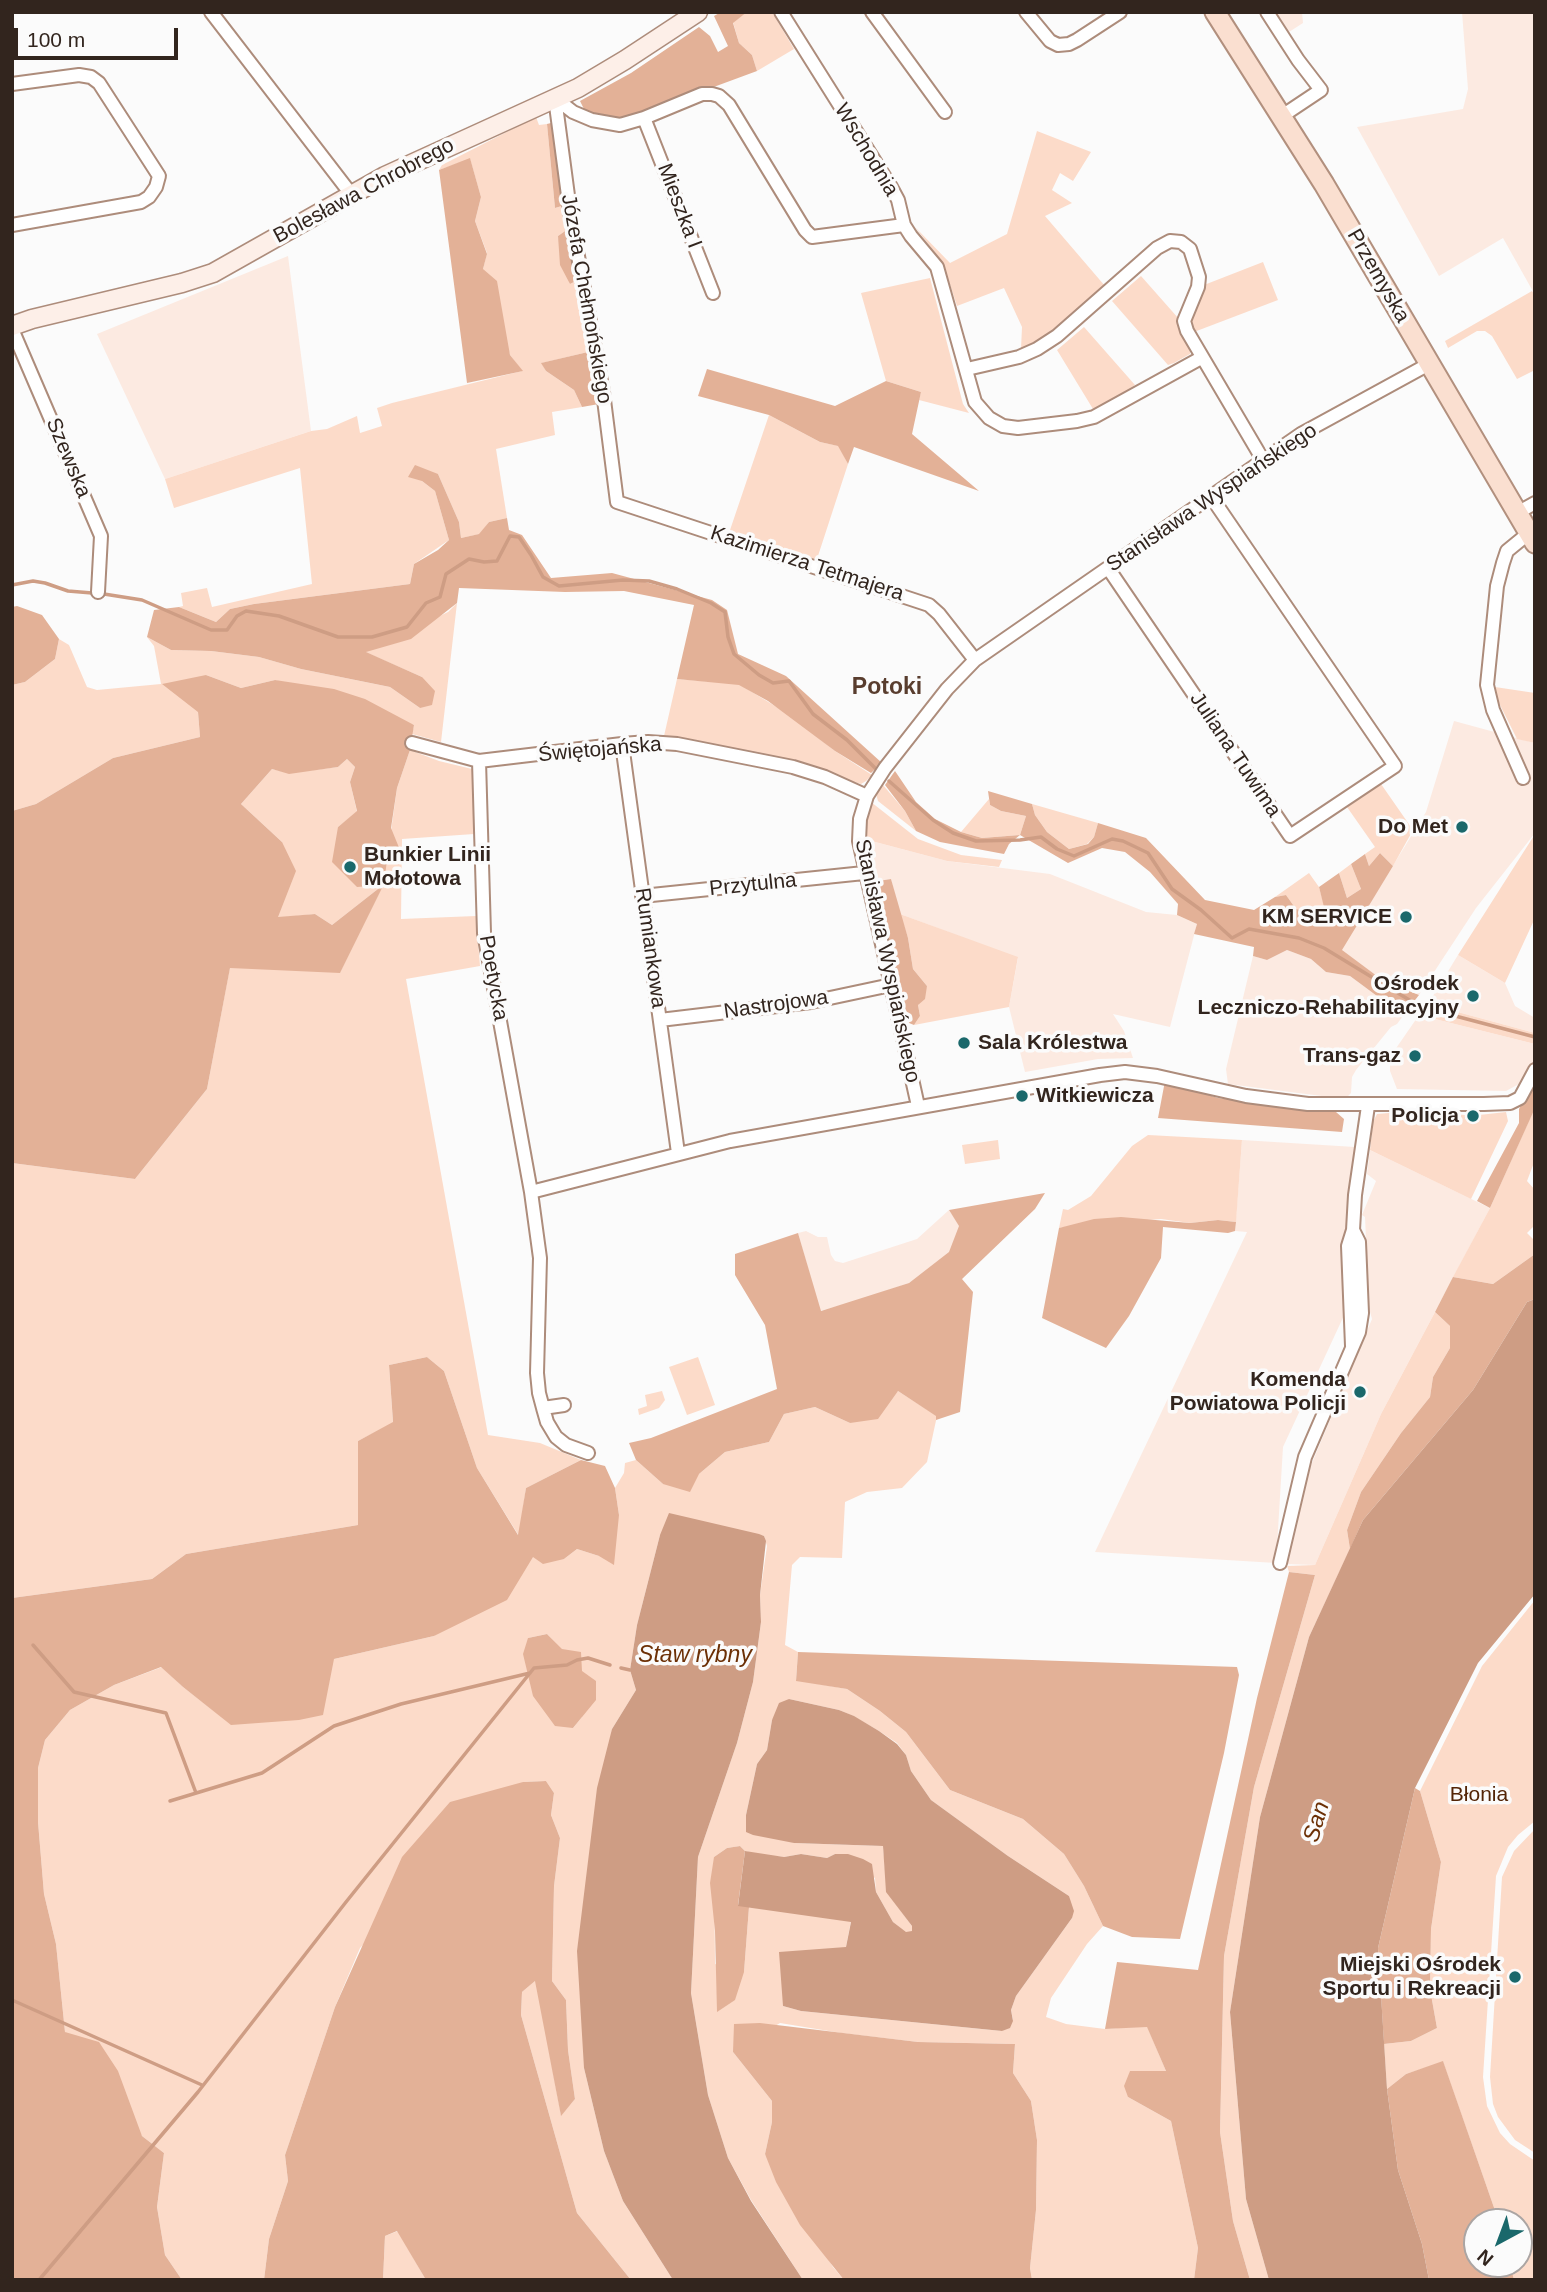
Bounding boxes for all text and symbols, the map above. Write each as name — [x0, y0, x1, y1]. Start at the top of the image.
scale bar — [18, 14, 182, 58]
text: 100 m — [27, 28, 85, 51]
street label: Wschodnia — [828, 99, 904, 201]
street label: Bolesława Chrobrego — [269, 133, 459, 249]
street label: Mieszka I — [651, 160, 707, 252]
street label: Józefa Chełmońskiego — [555, 192, 617, 406]
street label: Przemyska — [1341, 225, 1415, 327]
street label: Szewska — [40, 414, 96, 502]
street label: Stanisława Wyspiańskiego — [1102, 418, 1322, 578]
street label: Kazimierza Tetmajera — [707, 521, 907, 607]
district label: Potoki — [852, 674, 922, 702]
street label: Juliana Tuwima — [1184, 688, 1286, 822]
street label: Świętojańska — [537, 732, 663, 768]
place label: Do Met — [1378, 814, 1448, 840]
marker: Do Met — [1454, 819, 1470, 835]
street label: Stanisława Wyspiańskiego — [849, 837, 925, 1085]
place label: Bunkier Linii Mołotowa — [364, 842, 491, 892]
marker: Bunkier Linii Mołotowa — [342, 859, 358, 875]
street label: Przytulna — [708, 868, 798, 902]
street label: Rumiankowa — [629, 886, 671, 1010]
place label: KM SERVICE — [1262, 904, 1392, 930]
marker: KM SERVICE — [1398, 909, 1414, 925]
street label: Poetycka — [473, 933, 513, 1023]
place label: Ośrodek Leczniczo-Rehabilitacyjny — [1198, 971, 1459, 1021]
street label: Nastrojowa — [722, 985, 830, 1025]
marker: Ośrodek Leczniczo-Rehabilitacyjny — [1465, 988, 1481, 1004]
place label: Sala Królestwa — [978, 1030, 1127, 1056]
marker: Sala Królestwa — [956, 1035, 972, 1051]
place label: Trans-gaz — [1303, 1043, 1401, 1069]
marker: Trans-gaz — [1407, 1048, 1423, 1064]
place label: Witkiewicza — [1036, 1083, 1154, 1109]
marker: Witkiewicza — [1014, 1088, 1030, 1104]
place label: Policja — [1391, 1103, 1459, 1129]
marker: Policja — [1465, 1108, 1481, 1124]
place label: Komenda Powiatowa Policji — [1170, 1367, 1346, 1417]
marker: Komenda Powiatowa Policji — [1352, 1384, 1368, 1400]
water label: Staw rybny — [638, 1642, 752, 1670]
park label: Błonia — [1450, 1782, 1508, 1808]
water label: San — [1298, 1798, 1336, 1846]
place label: Miejski Ośrodek Sportu i Rekreacji — [1322, 1952, 1501, 2002]
marker: Miejski Ośrodek Sportu i Rekreacji — [1507, 1969, 1523, 1985]
north arrow — [1463, 2208, 1533, 2278]
text: N — [1473, 2245, 1497, 2270]

